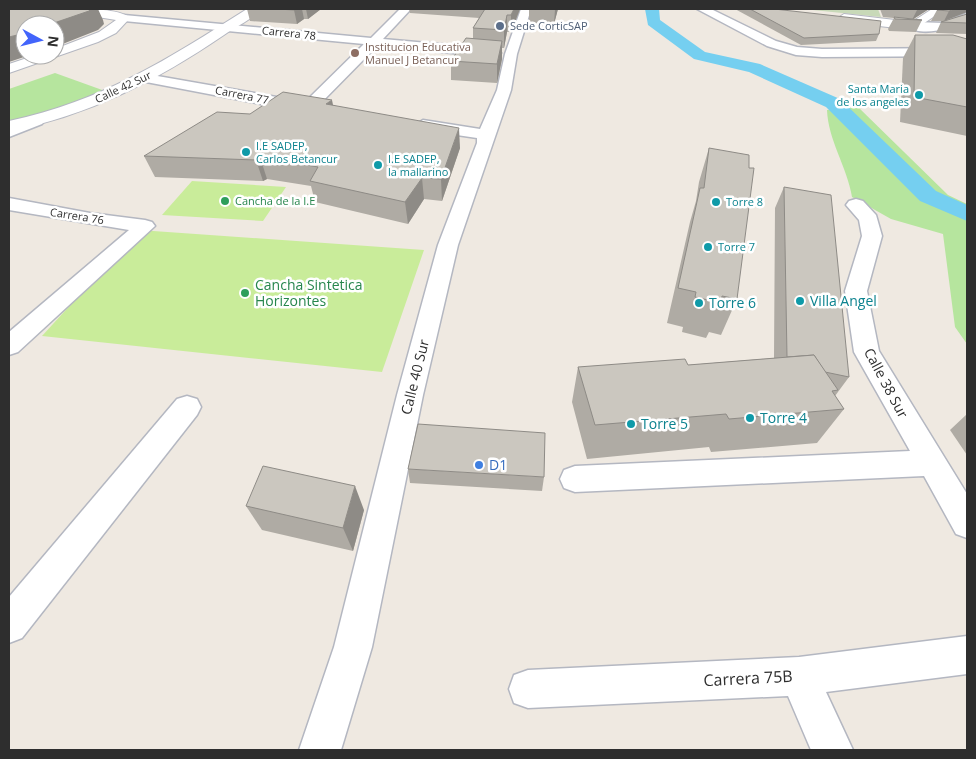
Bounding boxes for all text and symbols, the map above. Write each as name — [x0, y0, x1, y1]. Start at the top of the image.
north arrow — [15, 15, 65, 65]
place label: Sede CorticSAP — [510, 18, 588, 33]
marker: Sede CorticSAP — [494, 20, 506, 32]
street label: Carrera 78 — [261, 22, 317, 43]
text: N — [43, 35, 64, 48]
place label: Institucion Educativa Manuel J Betancur — [365, 39, 471, 67]
marker: Institucion Educativa Manuel J Betancur — [349, 47, 361, 59]
street label: Calle 42 Sur — [92, 67, 154, 106]
place label: Santa Maria de los angeles — [837, 81, 909, 109]
street label: Carrera 77 — [214, 82, 270, 107]
marker: Santa Maria de los angeles — [913, 89, 925, 101]
place label: I.E SADEP, Carlos Betancur — [256, 138, 338, 166]
marker: I.E SADEP, Carlos Betancur — [240, 146, 252, 158]
place label: I.E SADEP, la mallarino — [388, 151, 449, 179]
marker: I.E SADEP, la mallarino — [372, 159, 384, 171]
place label: Cancha de la I.E — [235, 193, 315, 208]
place label: Torre 8 — [726, 194, 763, 209]
marker: Cancha de la I.E — [219, 195, 231, 207]
marker: Torre 8 — [710, 196, 722, 208]
street label: Carrera 76 — [49, 204, 105, 227]
place label: Torre 7 — [718, 239, 755, 254]
marker: Torre 7 — [702, 241, 714, 253]
place label: Cancha Sintetica Horizontes — [255, 275, 363, 310]
marker: Cancha Sintetica Horizontes — [239, 287, 251, 299]
place label: Villa Angel — [810, 291, 877, 310]
place label: Torre 6 — [709, 293, 756, 312]
marker: Villa Angel — [794, 295, 806, 307]
marker: Torre 6 — [693, 297, 705, 309]
street label: Calle 40 Sur — [396, 337, 433, 416]
street label: Calle 38 Sur — [860, 344, 913, 421]
place label: Torre 4 — [760, 408, 807, 427]
marker: Torre 4 — [744, 412, 756, 424]
place label: Torre 5 — [641, 414, 688, 433]
marker: Torre 5 — [625, 418, 637, 430]
place label: D1 — [489, 455, 507, 474]
marker: D1 — [473, 459, 485, 471]
street label: Carrera 75B — [703, 665, 793, 691]

